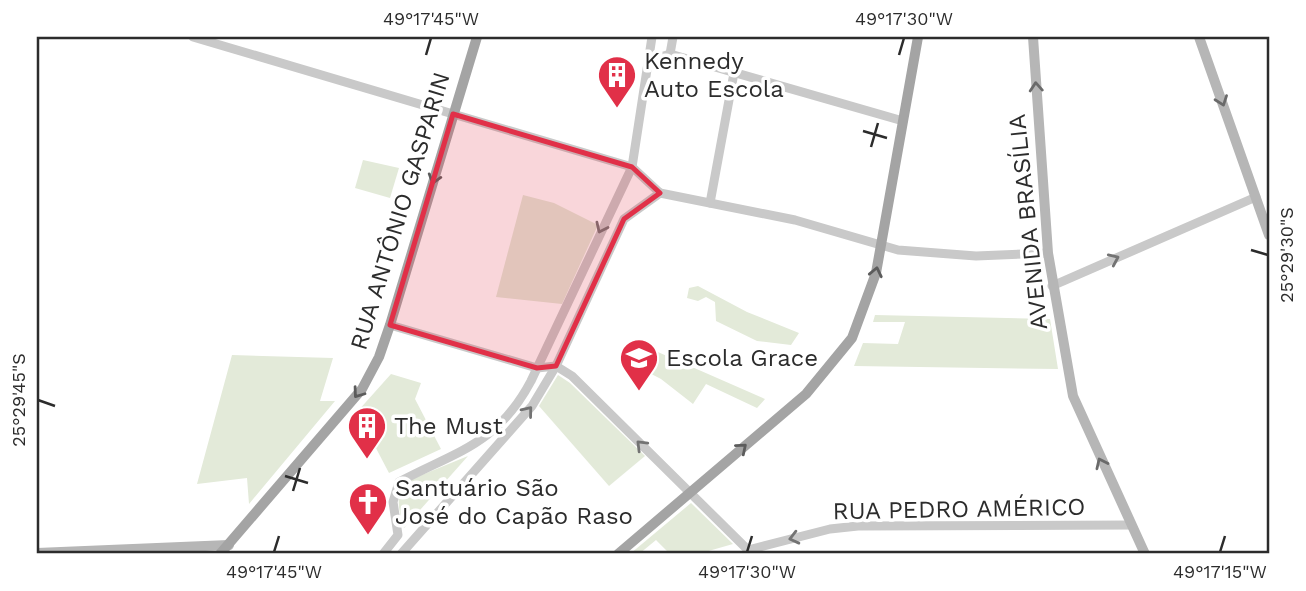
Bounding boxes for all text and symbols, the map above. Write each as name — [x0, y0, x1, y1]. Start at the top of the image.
text: 49°17'45"W — [383, 8, 479, 29]
text: 49°17'30"W — [855, 8, 953, 29]
place label: Kennedy Auto Escola — [644, 47, 784, 103]
building icon: Kennedy Auto Escola — [596, 54, 638, 109]
street label: RUA ANTÔNIO GASPARIN — [344, 69, 456, 353]
one-way arrow — [1029, 82, 1044, 93]
one-way arrow — [1214, 95, 1228, 107]
street label: AVENIDA BRASÍLIA — [1003, 113, 1053, 331]
one-way arrow — [427, 173, 442, 185]
text: 25°29'30"S — [1276, 207, 1297, 303]
one-way arrow — [595, 221, 609, 233]
one-way arrow — [1107, 253, 1120, 267]
one-way arrow — [868, 266, 883, 278]
school or university icon: Escola Grace — [618, 337, 660, 392]
place label: Escola Grace — [666, 344, 818, 372]
text: 25°29'45"S — [8, 353, 29, 447]
one-way arrow — [354, 385, 366, 398]
building icon: The Must — [346, 405, 388, 460]
one-way arrow — [519, 407, 532, 419]
place label: The Must — [394, 412, 503, 440]
one-way arrow — [637, 440, 650, 453]
one-way arrow — [734, 444, 747, 456]
one-way arrow — [1095, 458, 1109, 471]
place label: Santuário São José do Capão Raso — [395, 474, 633, 530]
church icon: Santuário São José do Capão Raso — [347, 481, 389, 536]
street label: RUA PEDRO AMÉRICO — [832, 493, 1086, 525]
one-way arrow — [788, 530, 800, 544]
text: 49°17'45"W — [226, 561, 322, 582]
text: 49°17'30"W — [698, 561, 796, 582]
text: 49°17'15"W — [1173, 561, 1267, 582]

